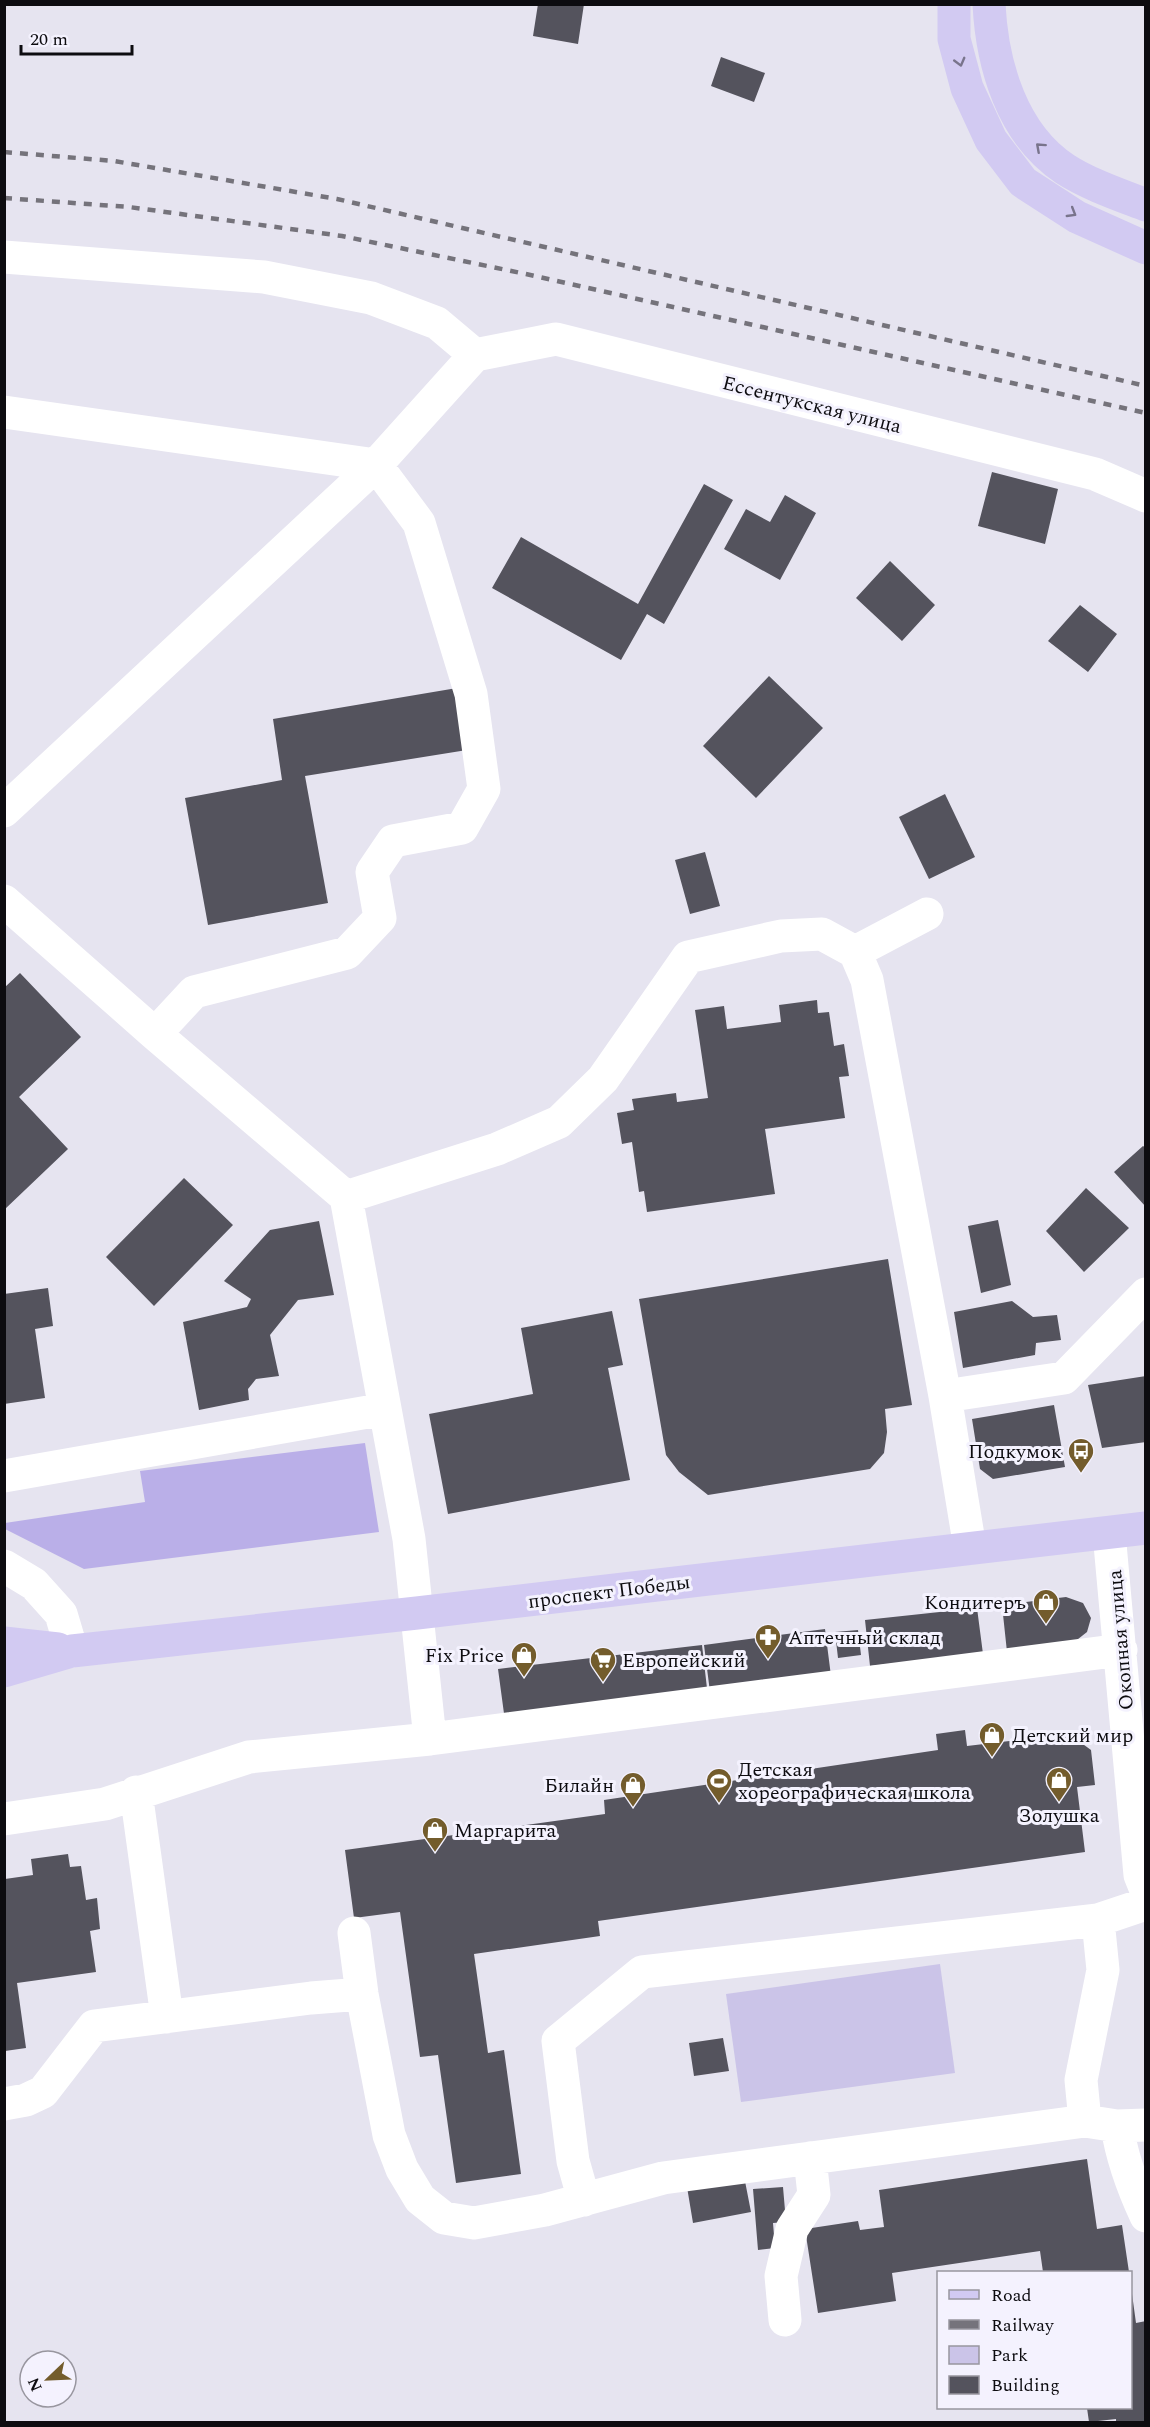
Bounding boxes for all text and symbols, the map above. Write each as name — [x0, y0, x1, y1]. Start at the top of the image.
scale bar — [21, 18, 132, 56]
text: 20 m — [30, 26, 68, 53]
one-way arrow — [953, 56, 965, 67]
one-way arrow — [1036, 143, 1047, 154]
one-way arrow — [1066, 206, 1076, 218]
street label: Ессентукская улица — [719, 368, 905, 442]
bus stop icon: Подкумок — [1066, 1436, 1096, 1474]
place label: Подкумок — [968, 1437, 1062, 1467]
street label: проспект Победы — [526, 1567, 692, 1617]
street label: Окопная улица — [1100, 1568, 1142, 1711]
shop icon: Кондитеръ — [1031, 1587, 1061, 1625]
place label: Кондитеръ — [924, 1588, 1026, 1618]
pharmacy icon: Аптечный склад — [753, 1622, 783, 1660]
place label: Аптечный склад — [788, 1623, 941, 1653]
shop icon: Fix Price — [509, 1640, 539, 1678]
place label: Fix Price — [425, 1641, 504, 1671]
supermarket icon: Европейский — [588, 1645, 618, 1683]
place label: Европейский — [622, 1646, 745, 1676]
shop icon: Детский мир — [977, 1720, 1007, 1758]
place label: Детский мир — [1012, 1721, 1133, 1751]
place label: Детская хореографическая школа — [738, 1755, 971, 1808]
shop icon: Золушка — [1044, 1765, 1074, 1803]
sports icon: Детская хореографическая школа — [704, 1766, 734, 1804]
shop icon: Билайн — [618, 1770, 648, 1808]
place label: Билайн — [544, 1771, 614, 1801]
place label: Золушка — [1019, 1801, 1100, 1831]
shop icon: Маргарита — [420, 1815, 450, 1853]
place label: Маргарита — [454, 1816, 556, 1846]
legend — [937, 2271, 1132, 2409]
text: Road — [991, 2282, 1032, 2309]
text: Railway — [991, 2312, 1055, 2339]
text: Park — [991, 2342, 1028, 2369]
north arrow — [18, 2349, 78, 2409]
text: Building — [991, 2372, 1060, 2399]
text: N — [22, 2374, 49, 2395]

